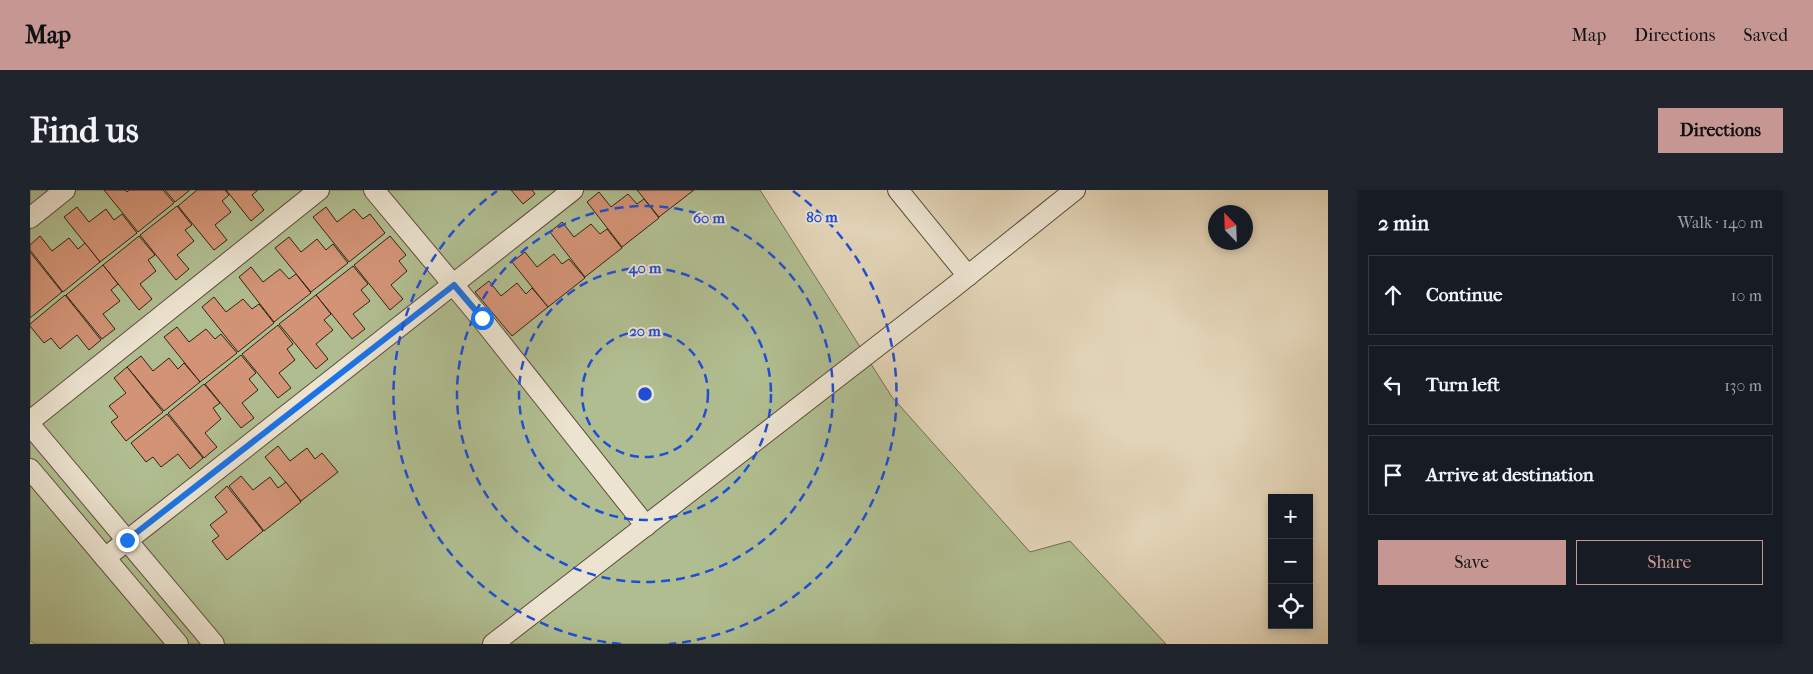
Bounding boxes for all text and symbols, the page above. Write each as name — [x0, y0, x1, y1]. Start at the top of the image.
text: Map — [25, 21, 71, 49]
text: Map — [1572, 25, 1606, 46]
text: Directions — [1634, 25, 1715, 46]
text: Saved — [1743, 25, 1788, 46]
button: Directions — [1658, 108, 1783, 153]
text: Find us — [30, 110, 139, 151]
north arrow — [1208, 205, 1253, 250]
text: 80 m — [806, 208, 838, 226]
text: 60 m — [693, 209, 726, 227]
text: 2 min — [1378, 211, 1429, 235]
text: Walk · 140 m — [1678, 213, 1763, 232]
text: 40 m — [628, 259, 662, 277]
icon: ahead — [1379, 281, 1407, 309]
text: Continue — [1426, 284, 1502, 306]
text: 10 m — [1731, 286, 1762, 305]
route start — [471, 307, 494, 330]
text: 20 m — [629, 322, 661, 340]
icon: left — [1379, 371, 1407, 399]
text: Turn left — [1426, 374, 1500, 396]
text: 130 m — [1724, 376, 1762, 395]
centre of rings — [636, 385, 654, 403]
icon: arrive — [1379, 461, 1407, 489]
text: Arrive at destination — [1426, 464, 1594, 486]
map controls — [1268, 494, 1313, 629]
button: + — [1268, 494, 1313, 539]
route end — [116, 529, 139, 552]
button: − — [1268, 539, 1313, 584]
button: Save — [1378, 540, 1566, 585]
button: Share — [1576, 540, 1763, 585]
button: locate — [1268, 584, 1313, 629]

